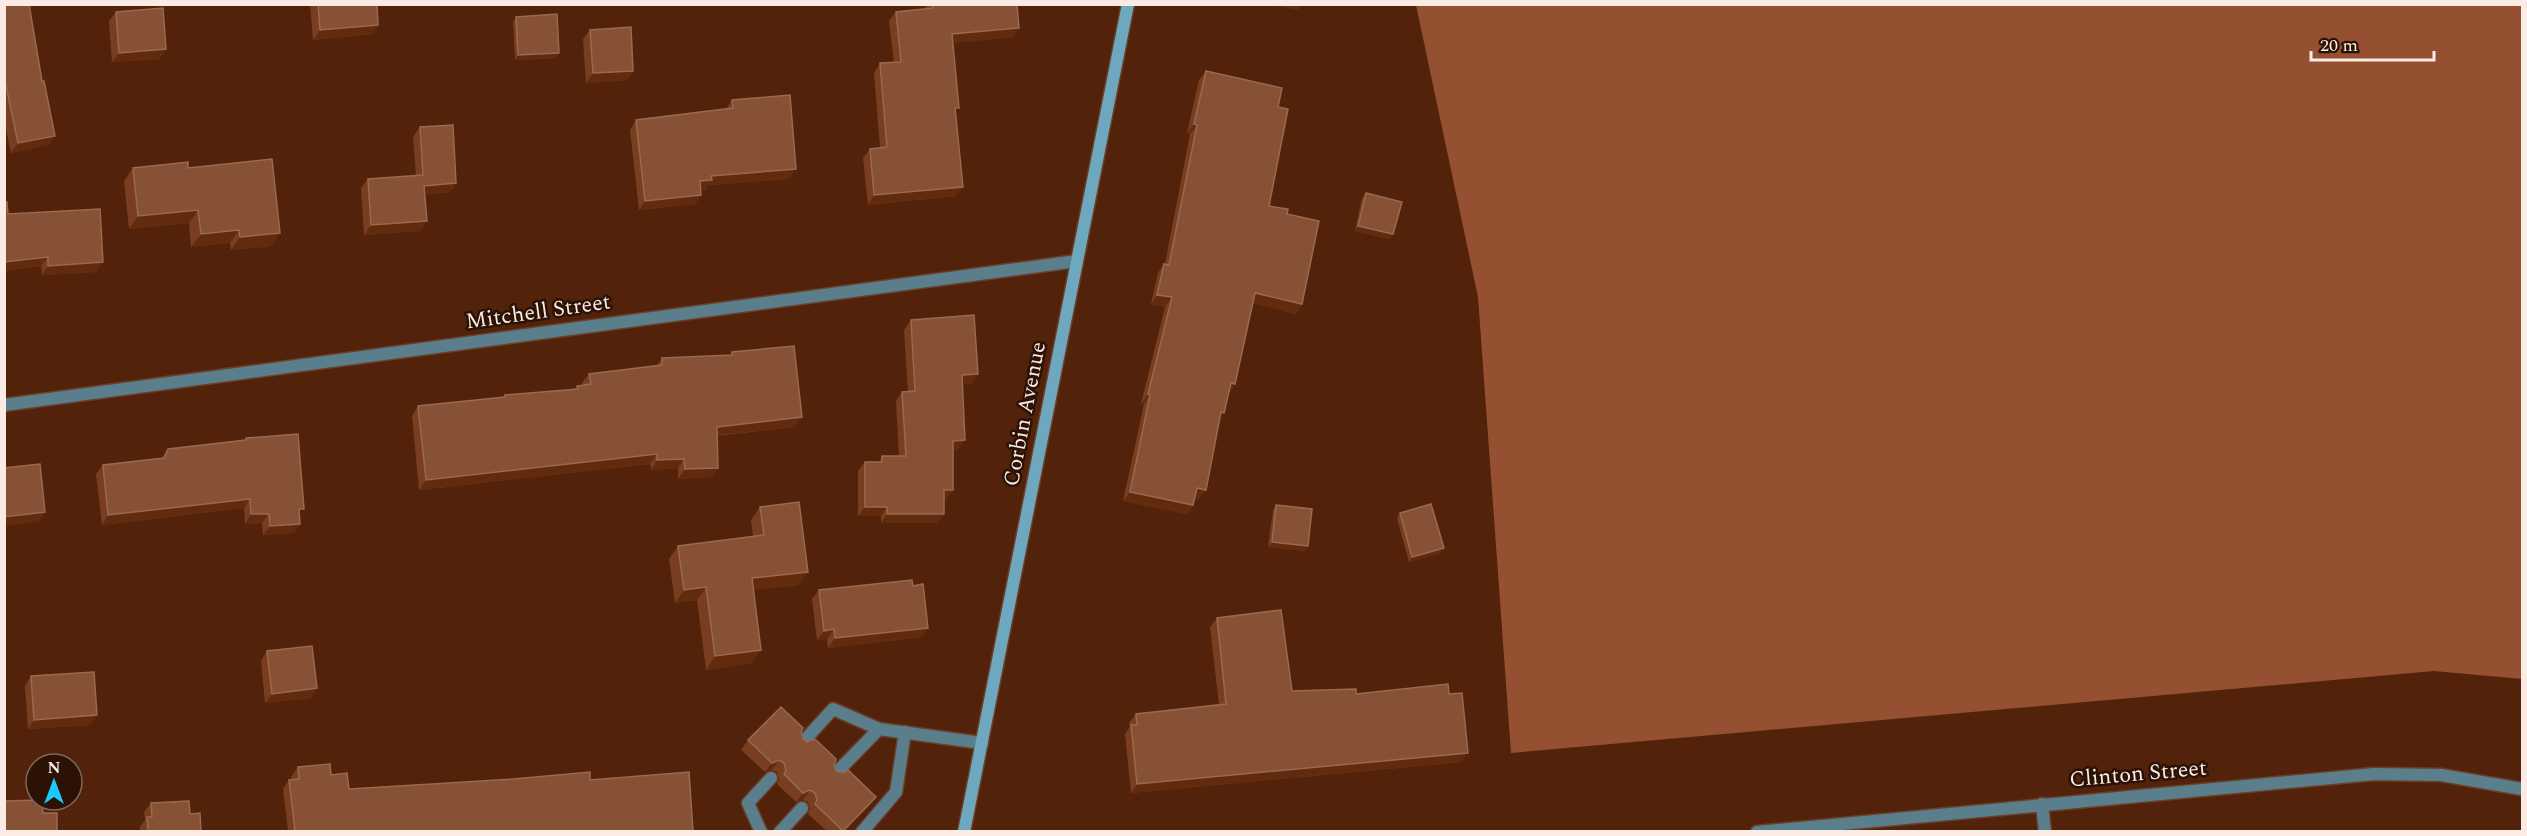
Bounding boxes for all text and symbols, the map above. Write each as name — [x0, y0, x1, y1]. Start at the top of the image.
scale bar — [2311, 24, 2434, 62]
text: 20 m — [2320, 32, 2358, 59]
street label: Mitchell Street — [463, 285, 613, 338]
street label: Corbin Avenue — [995, 339, 1055, 489]
north arrow — [24, 752, 84, 812]
street label: Clinton Street — [2068, 752, 2208, 796]
text: N — [47, 756, 61, 780]

